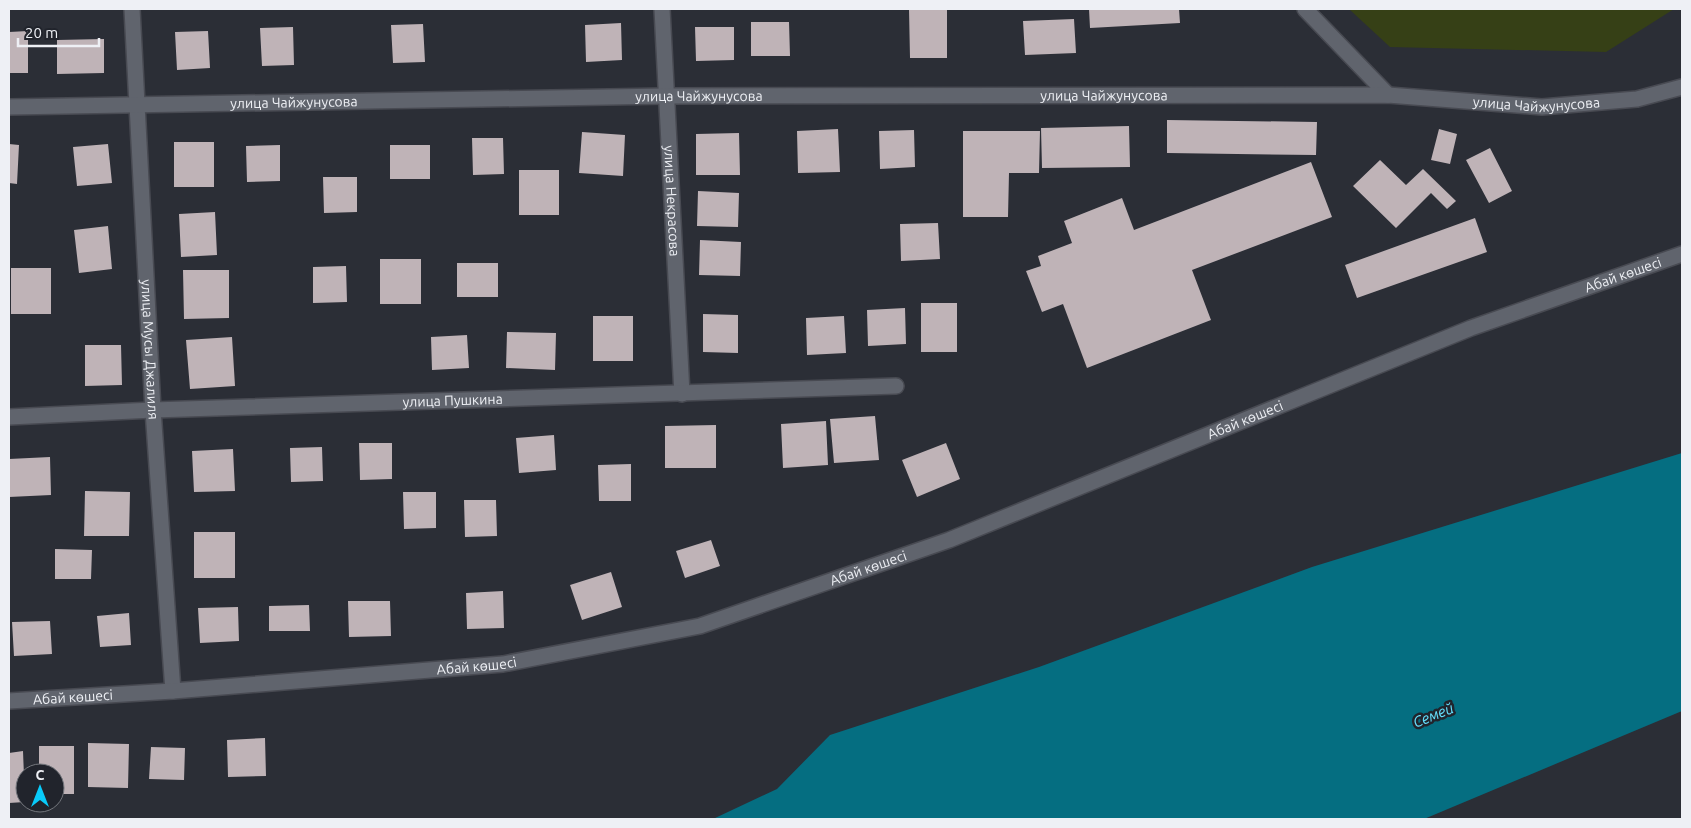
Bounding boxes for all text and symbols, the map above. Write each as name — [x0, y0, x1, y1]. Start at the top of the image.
scale bar — [18, 15, 99, 47]
text: 20 m — [25, 24, 58, 41]
street label: улица Чайжунусова — [1040, 87, 1168, 103]
street label: улица Чайжунусова — [635, 88, 763, 104]
street label: улица Чайжунусова — [230, 93, 358, 111]
street label: улица Чайжунусова — [1472, 94, 1601, 115]
street label: улица Некрасова — [661, 145, 683, 257]
street label: Абай көшесі — [1583, 254, 1664, 295]
street label: улица Мусы Джалиля — [138, 279, 162, 420]
street label: улица Пушкина — [402, 391, 503, 410]
street label: Абай көшесі — [1205, 397, 1285, 442]
street label: Абай көшесі — [828, 547, 909, 589]
street label: Абай көшесі — [436, 654, 518, 677]
street label: Абай көшесі — [32, 687, 113, 708]
water label: Семей — [1410, 699, 1456, 731]
north arrow — [15, 763, 65, 813]
text: С — [36, 767, 45, 783]

